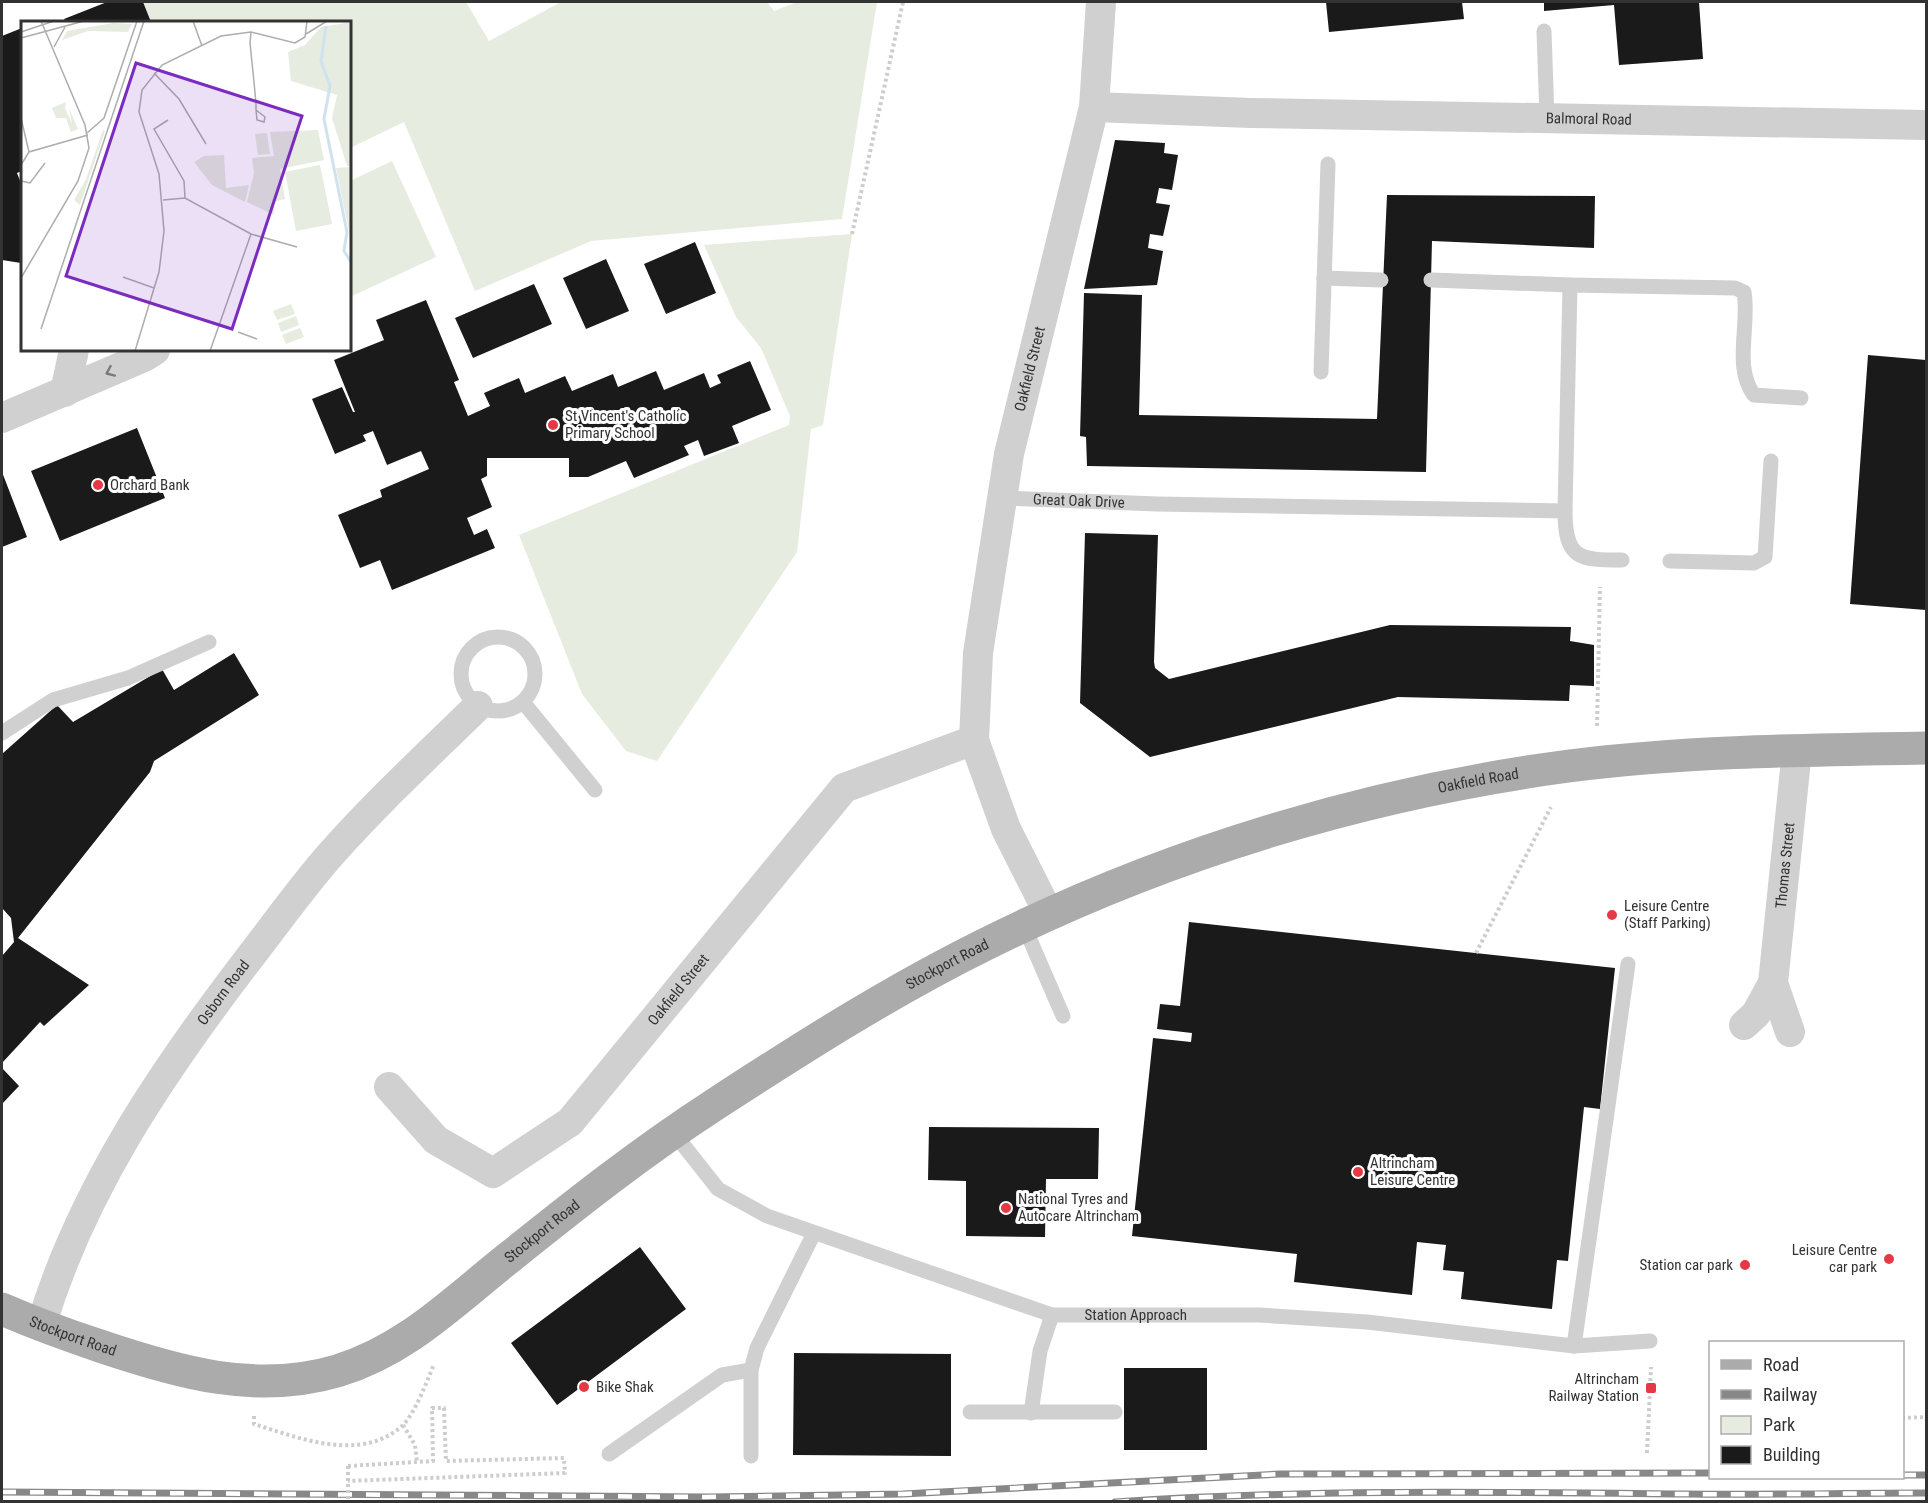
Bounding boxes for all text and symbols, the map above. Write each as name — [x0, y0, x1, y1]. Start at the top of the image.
inset map — [21, 21, 351, 351]
street label: Balmoral Road — [1546, 109, 1632, 129]
street label: Oakfield Street — [1011, 324, 1049, 413]
one-way arrow — [106, 365, 117, 377]
place label: St Vincent's Catholic Primary School — [565, 407, 687, 442]
marker: St Vincent's Catholic Primary School — [546, 418, 560, 432]
place label: Orchard Bank — [110, 476, 190, 494]
marker: Orchard Bank — [91, 478, 105, 492]
street label: Great Oak Drive — [1033, 490, 1125, 512]
street label: Oakfield Road — [1436, 765, 1520, 797]
street label: Thomas Street — [1772, 822, 1798, 909]
place label: Leisure Centre (Staff Parking) — [1624, 897, 1711, 932]
marker: Leisure Centre (Staff Parking) — [1605, 908, 1619, 922]
street label: Stockport Road — [903, 935, 992, 994]
street label: Oakfield Street — [644, 951, 713, 1029]
street label: Osborn Road — [193, 957, 253, 1029]
place label: Altrincham Leisure Centre — [1370, 1154, 1455, 1189]
marker: Altrincham Leisure Centre — [1351, 1165, 1365, 1179]
place label: National Tyres and Autocare Altrincham — [1018, 1190, 1139, 1225]
street label: Stockport Road — [501, 1196, 583, 1267]
marker: National Tyres and Autocare Altrincham — [999, 1201, 1013, 1215]
place label: Leisure Centre car park — [1792, 1241, 1877, 1276]
marker: Leisure Centre car park — [1882, 1252, 1896, 1266]
place label: Station car park — [1639, 1256, 1733, 1274]
marker: Station car park — [1738, 1258, 1752, 1272]
street label: Station Approach — [1085, 1306, 1187, 1324]
street label: Stockport Road — [27, 1312, 119, 1360]
legend — [1709, 1341, 1904, 1479]
text: Road — [1763, 1354, 1799, 1375]
place label: Altrincham Railway Station — [1548, 1370, 1639, 1405]
place label: Bike Shak — [596, 1378, 654, 1396]
marker: Bike Shak — [577, 1380, 591, 1394]
marker: Altrincham Railway Station — [1644, 1381, 1658, 1395]
text: Railway — [1763, 1384, 1818, 1405]
text: Park — [1763, 1414, 1795, 1435]
text: Building — [1763, 1444, 1820, 1465]

